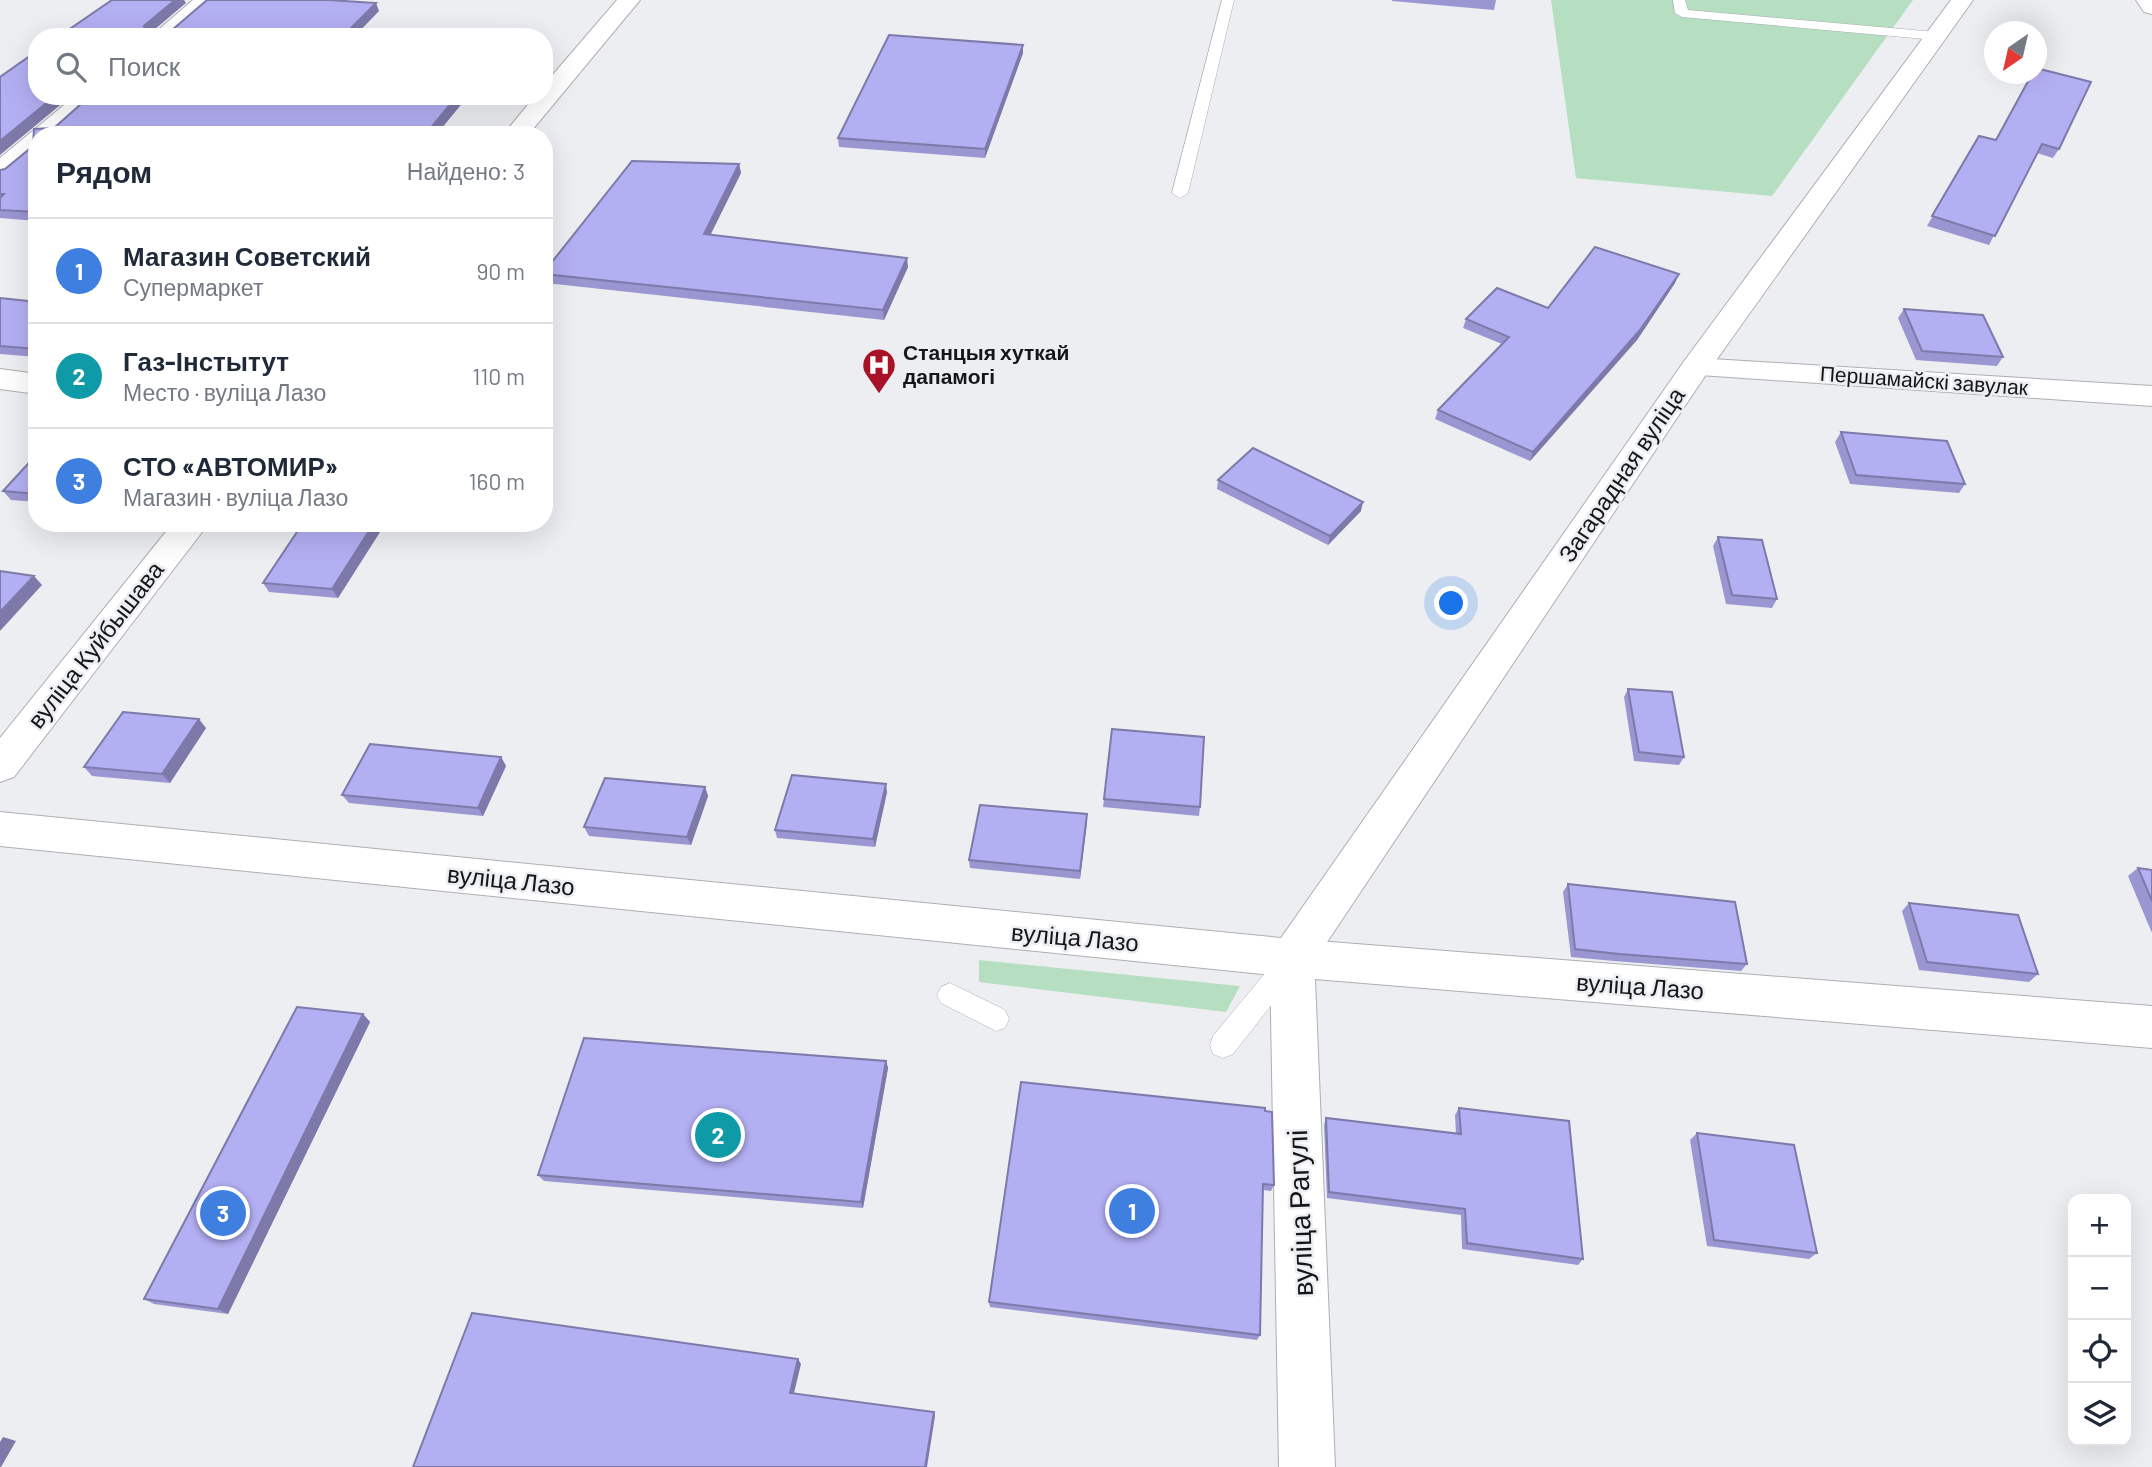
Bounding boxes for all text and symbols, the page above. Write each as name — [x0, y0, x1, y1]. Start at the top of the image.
north arrow — [1984, 21, 2047, 84]
search box — [28, 28, 553, 105]
icon: search — [52, 48, 90, 86]
text: Поиск — [108, 50, 180, 81]
text: Рядом — [56, 153, 152, 189]
text: Найдено: 3 — [407, 157, 525, 185]
text: Магазин Советский — [123, 240, 371, 271]
text: 1 — [75, 257, 83, 285]
text: 90 m — [476, 257, 525, 285]
text: Супермаркет — [123, 273, 263, 301]
place label: Станцыя хуткай дапамогі — [903, 339, 1069, 388]
text: Газ-Інстытут — [123, 345, 289, 376]
hospital icon: Станцыя хуткай дапамогі — [860, 346, 898, 395]
street label: Першамайскі завулак — [1819, 360, 2030, 399]
text: 2 — [73, 362, 85, 390]
text: 110 m — [472, 362, 525, 390]
text: Место · вуліца Лазо — [123, 378, 326, 406]
street label: Загарадная вуліца — [1552, 381, 1690, 567]
text: СТО «АВТОМИР» — [123, 450, 338, 481]
text: 3 — [73, 467, 85, 495]
text: 160 m — [468, 467, 525, 495]
text: Магазин · вуліца Лазо — [123, 483, 348, 511]
street label: вуліца Куйбышава — [21, 554, 169, 733]
your location — [1434, 586, 1468, 620]
street label: вуліца Лазо — [446, 858, 576, 901]
street label: вуліца Лазо — [1010, 916, 1140, 957]
street label: вуліца Лазо — [1575, 967, 1705, 1004]
pin: 2 — [695, 1109, 741, 1161]
street label: вуліца Рагулі — [1279, 1129, 1319, 1297]
pin: 1 — [1109, 1185, 1155, 1237]
pin: 3 — [200, 1187, 246, 1239]
map controls — [2068, 1194, 2131, 1446]
button: + — [2068, 1194, 2131, 1257]
button: − — [2068, 1257, 2131, 1320]
button: locate — [2068, 1320, 2131, 1383]
button: layers — [2068, 1383, 2131, 1446]

